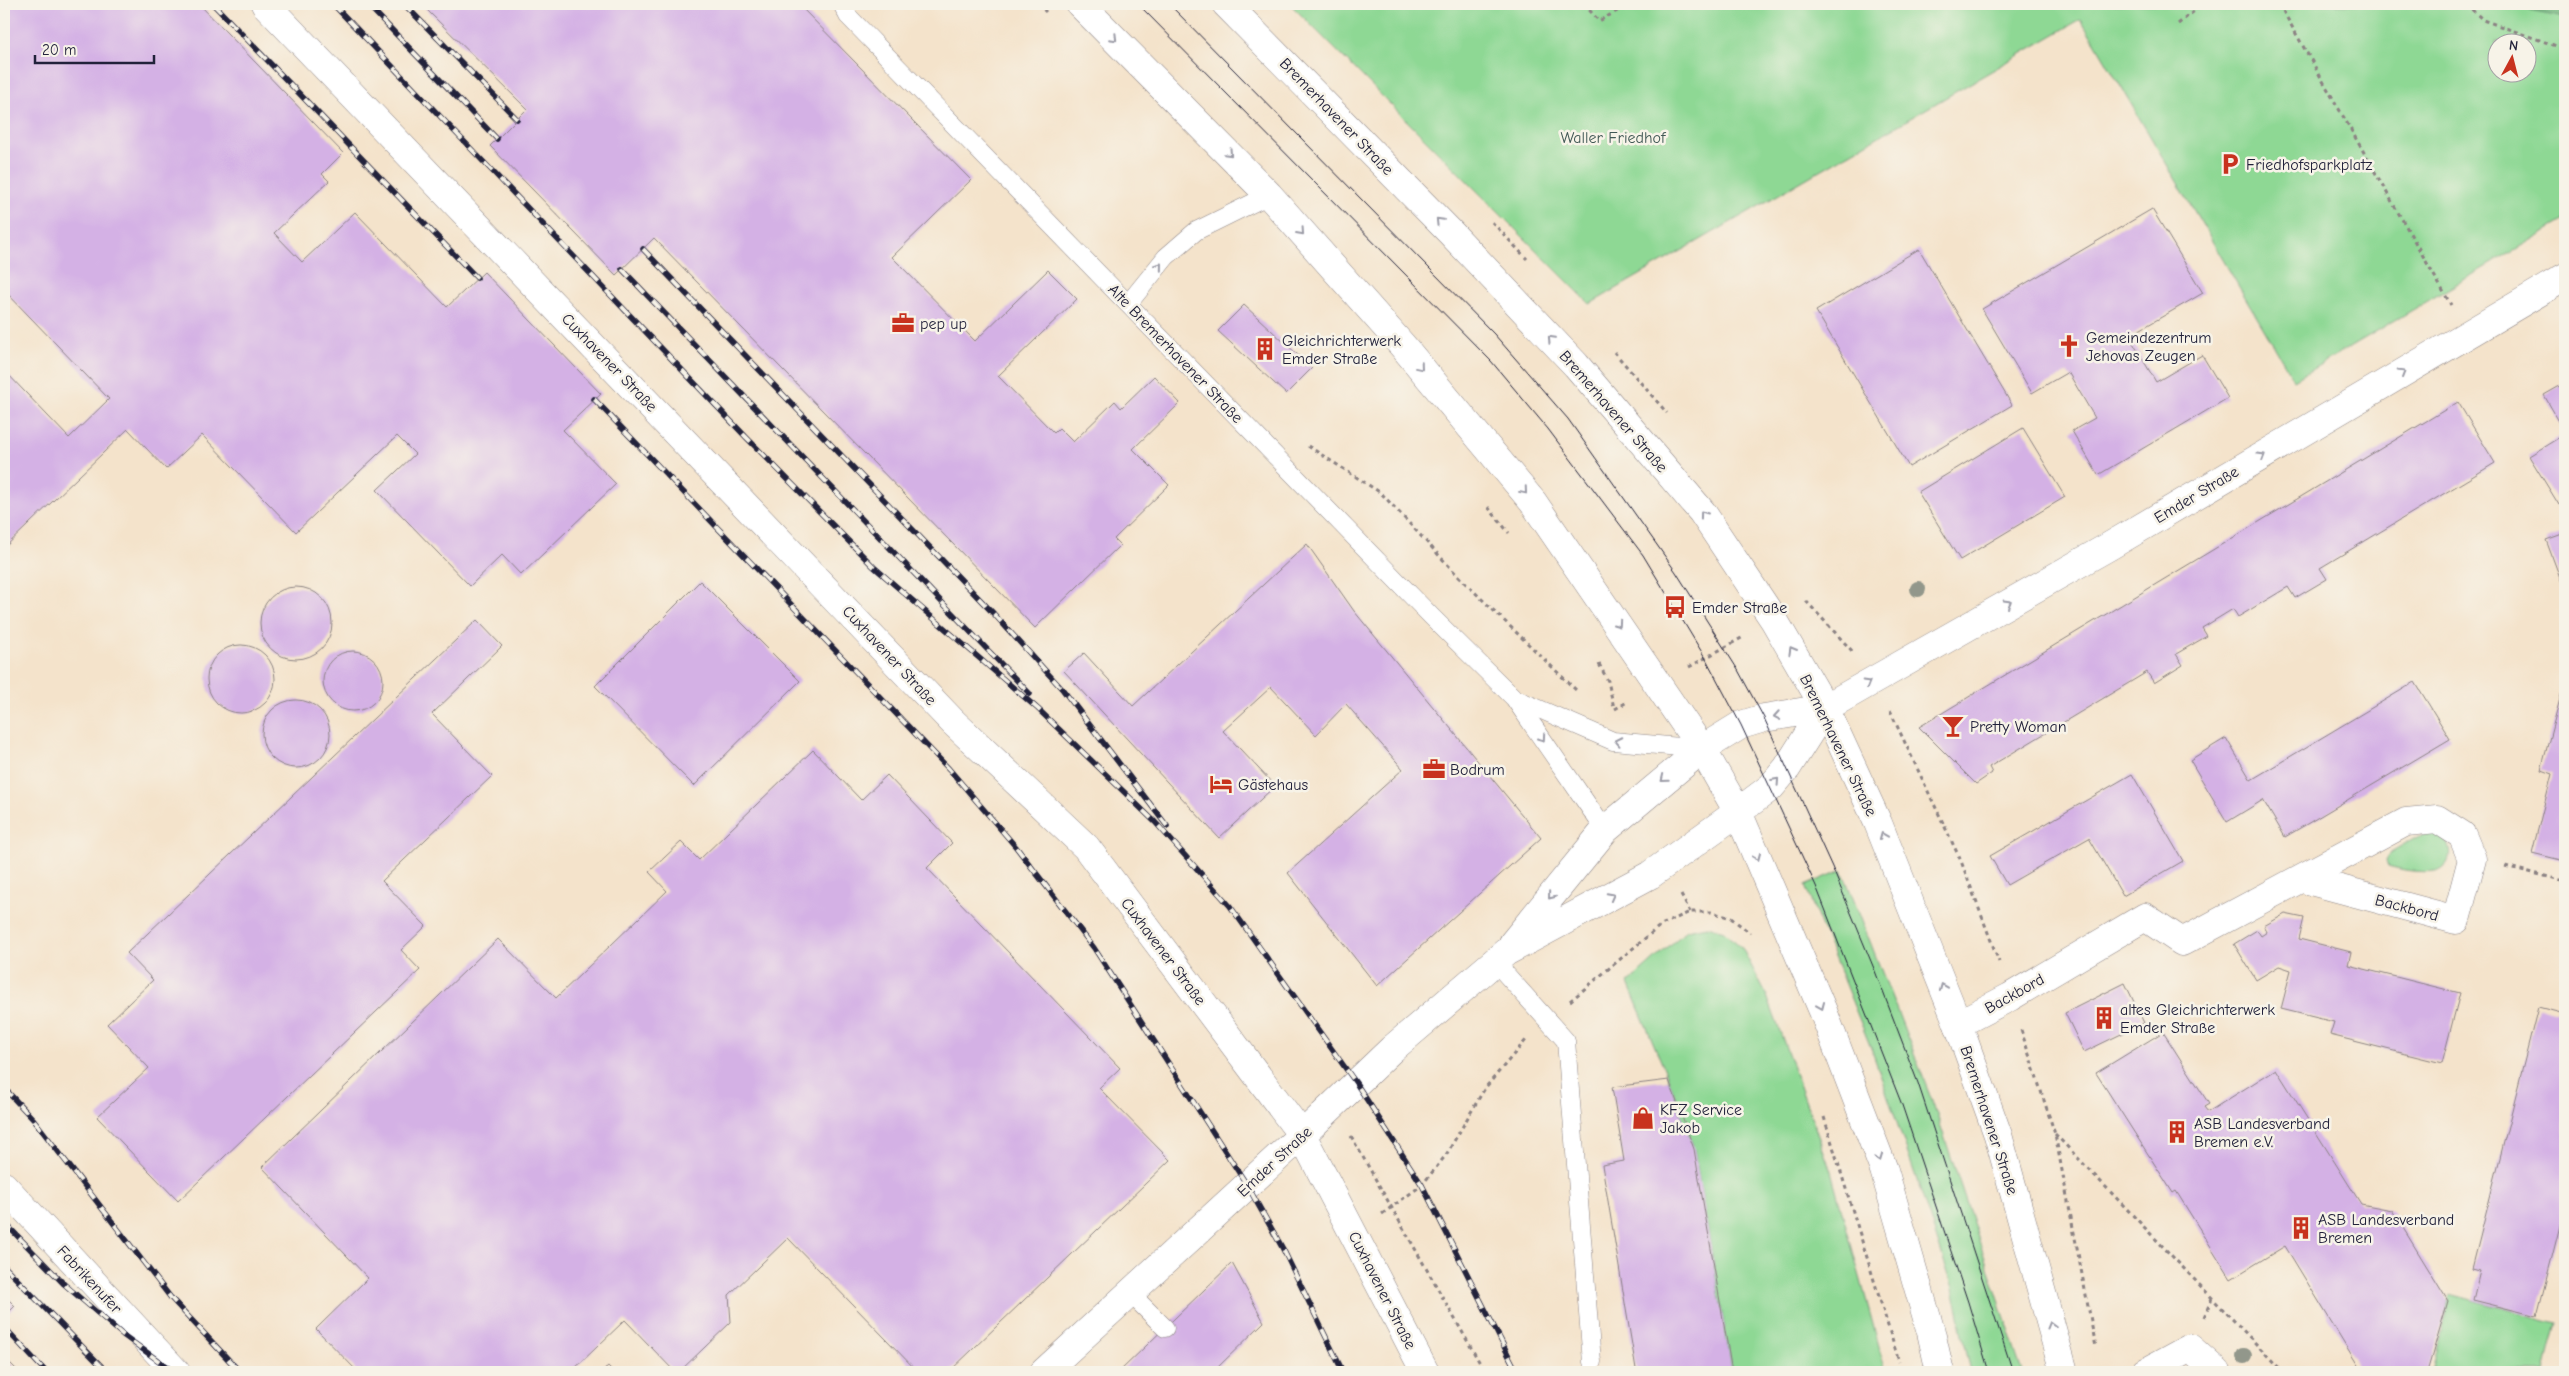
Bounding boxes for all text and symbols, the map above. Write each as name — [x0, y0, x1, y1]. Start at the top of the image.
scale bar — [35, 32, 154, 64]
one-way arrow — [1108, 32, 1117, 41]
north arrow — [2486, 32, 2536, 82]
text: N — [2508, 37, 2519, 55]
text: 20 m — [42, 41, 76, 59]
street label: Bremerhavener Straße — [1276, 55, 1397, 179]
park label: Waller Friedhof — [1561, 129, 1667, 147]
one-way arrow — [1223, 148, 1232, 157]
parking icon: Friedhofsparkplatz — [2217, 151, 2243, 177]
place label: Friedhofsparkplatz — [2246, 156, 2372, 174]
one-way arrow — [1436, 217, 1445, 226]
one-way arrow — [1295, 226, 1304, 235]
one-way arrow — [1153, 262, 1162, 271]
street label: Alte Bremerhavener Straße — [1104, 281, 1246, 427]
street label: Cuxhavener Straße — [558, 310, 661, 416]
office icon: pep up — [890, 310, 916, 336]
place label: pep up — [920, 315, 967, 333]
place label: Gemeindezentrum Jehovas Zeugen — [2086, 329, 2211, 365]
place label: Gleichrichterwerk Emder Straße — [1282, 332, 1401, 368]
church icon: Gemeindezentrum Jehovas Zeugen — [2056, 333, 2082, 359]
one-way arrow — [1548, 335, 1557, 344]
building icon: Gleichrichterwerk Emder Straße — [1252, 336, 1278, 362]
street label: Bremerhavener Straße — [1555, 347, 1671, 476]
one-way arrow — [1415, 361, 1423, 370]
one-way arrow — [2396, 369, 2405, 379]
one-way arrow — [2256, 452, 2265, 462]
street label: Emder Straße — [2151, 463, 2242, 527]
one-way arrow — [1519, 486, 1528, 495]
one-way arrow — [1700, 510, 1709, 520]
bus stop icon: Emder Straße — [1662, 594, 1688, 620]
place label: Emder Straße — [1692, 599, 1787, 617]
one-way arrow — [2003, 599, 2012, 609]
street label: Cuxhavener Straße — [839, 602, 940, 709]
one-way arrow — [1612, 619, 1621, 628]
one-way arrow — [1788, 647, 1798, 656]
street label: Bremerhavener Straße — [1796, 672, 1880, 819]
one-way arrow — [1861, 680, 1870, 690]
one-way arrow — [1772, 711, 1781, 721]
bar icon: Pretty Woman — [1940, 713, 1966, 739]
place label: Pretty Woman — [1970, 718, 2067, 736]
one-way arrow — [1536, 732, 1545, 742]
one-way arrow — [1614, 736, 1623, 747]
office icon: Bodrum — [1421, 756, 1447, 782]
place label: Bodrum — [1450, 761, 1505, 779]
hotel icon: Gästehaus — [1208, 771, 1234, 797]
one-way arrow — [1661, 774, 1670, 782]
place label: Gästehaus — [1238, 776, 1309, 794]
one-way arrow — [1770, 778, 1779, 787]
one-way arrow — [1879, 833, 1889, 841]
one-way arrow — [1751, 852, 1762, 861]
one-way arrow — [1549, 890, 1557, 899]
street label: Backbord — [2373, 891, 2440, 925]
one-way arrow — [1606, 892, 1615, 902]
street label: Cuxhavener Straße — [1117, 894, 1209, 1009]
street label: Backbord — [1982, 970, 2047, 1018]
one-way arrow — [1939, 983, 1950, 992]
one-way arrow — [1815, 1001, 1825, 1010]
place label: altes Gleichrichterwerk Emder Straße — [2120, 1001, 2275, 1037]
building icon: altes Gleichrichterwerk Emder Straße — [2091, 1005, 2117, 1031]
street label: Bremerhavener Straße — [1956, 1044, 2022, 1197]
place label: KFZ Service Jakob — [1660, 1101, 1742, 1137]
shop icon: KFZ Service Jakob — [1630, 1105, 1656, 1131]
place label: ASB Landesverband Bremen e.V. — [2194, 1115, 2330, 1151]
building icon: ASB Landesverband Bremen e.V. — [2164, 1119, 2190, 1145]
street label: Emder Straße — [1234, 1123, 1316, 1201]
one-way arrow — [1873, 1153, 1883, 1162]
place label: ASB Landesverband Bremen — [2318, 1211, 2454, 1247]
building icon: ASB Landesverband Bremen — [2288, 1215, 2314, 1241]
street label: Cuxhavener Straße — [1345, 1229, 1420, 1352]
street label: Fabrikenufer — [53, 1242, 126, 1318]
one-way arrow — [2046, 1321, 2057, 1330]

